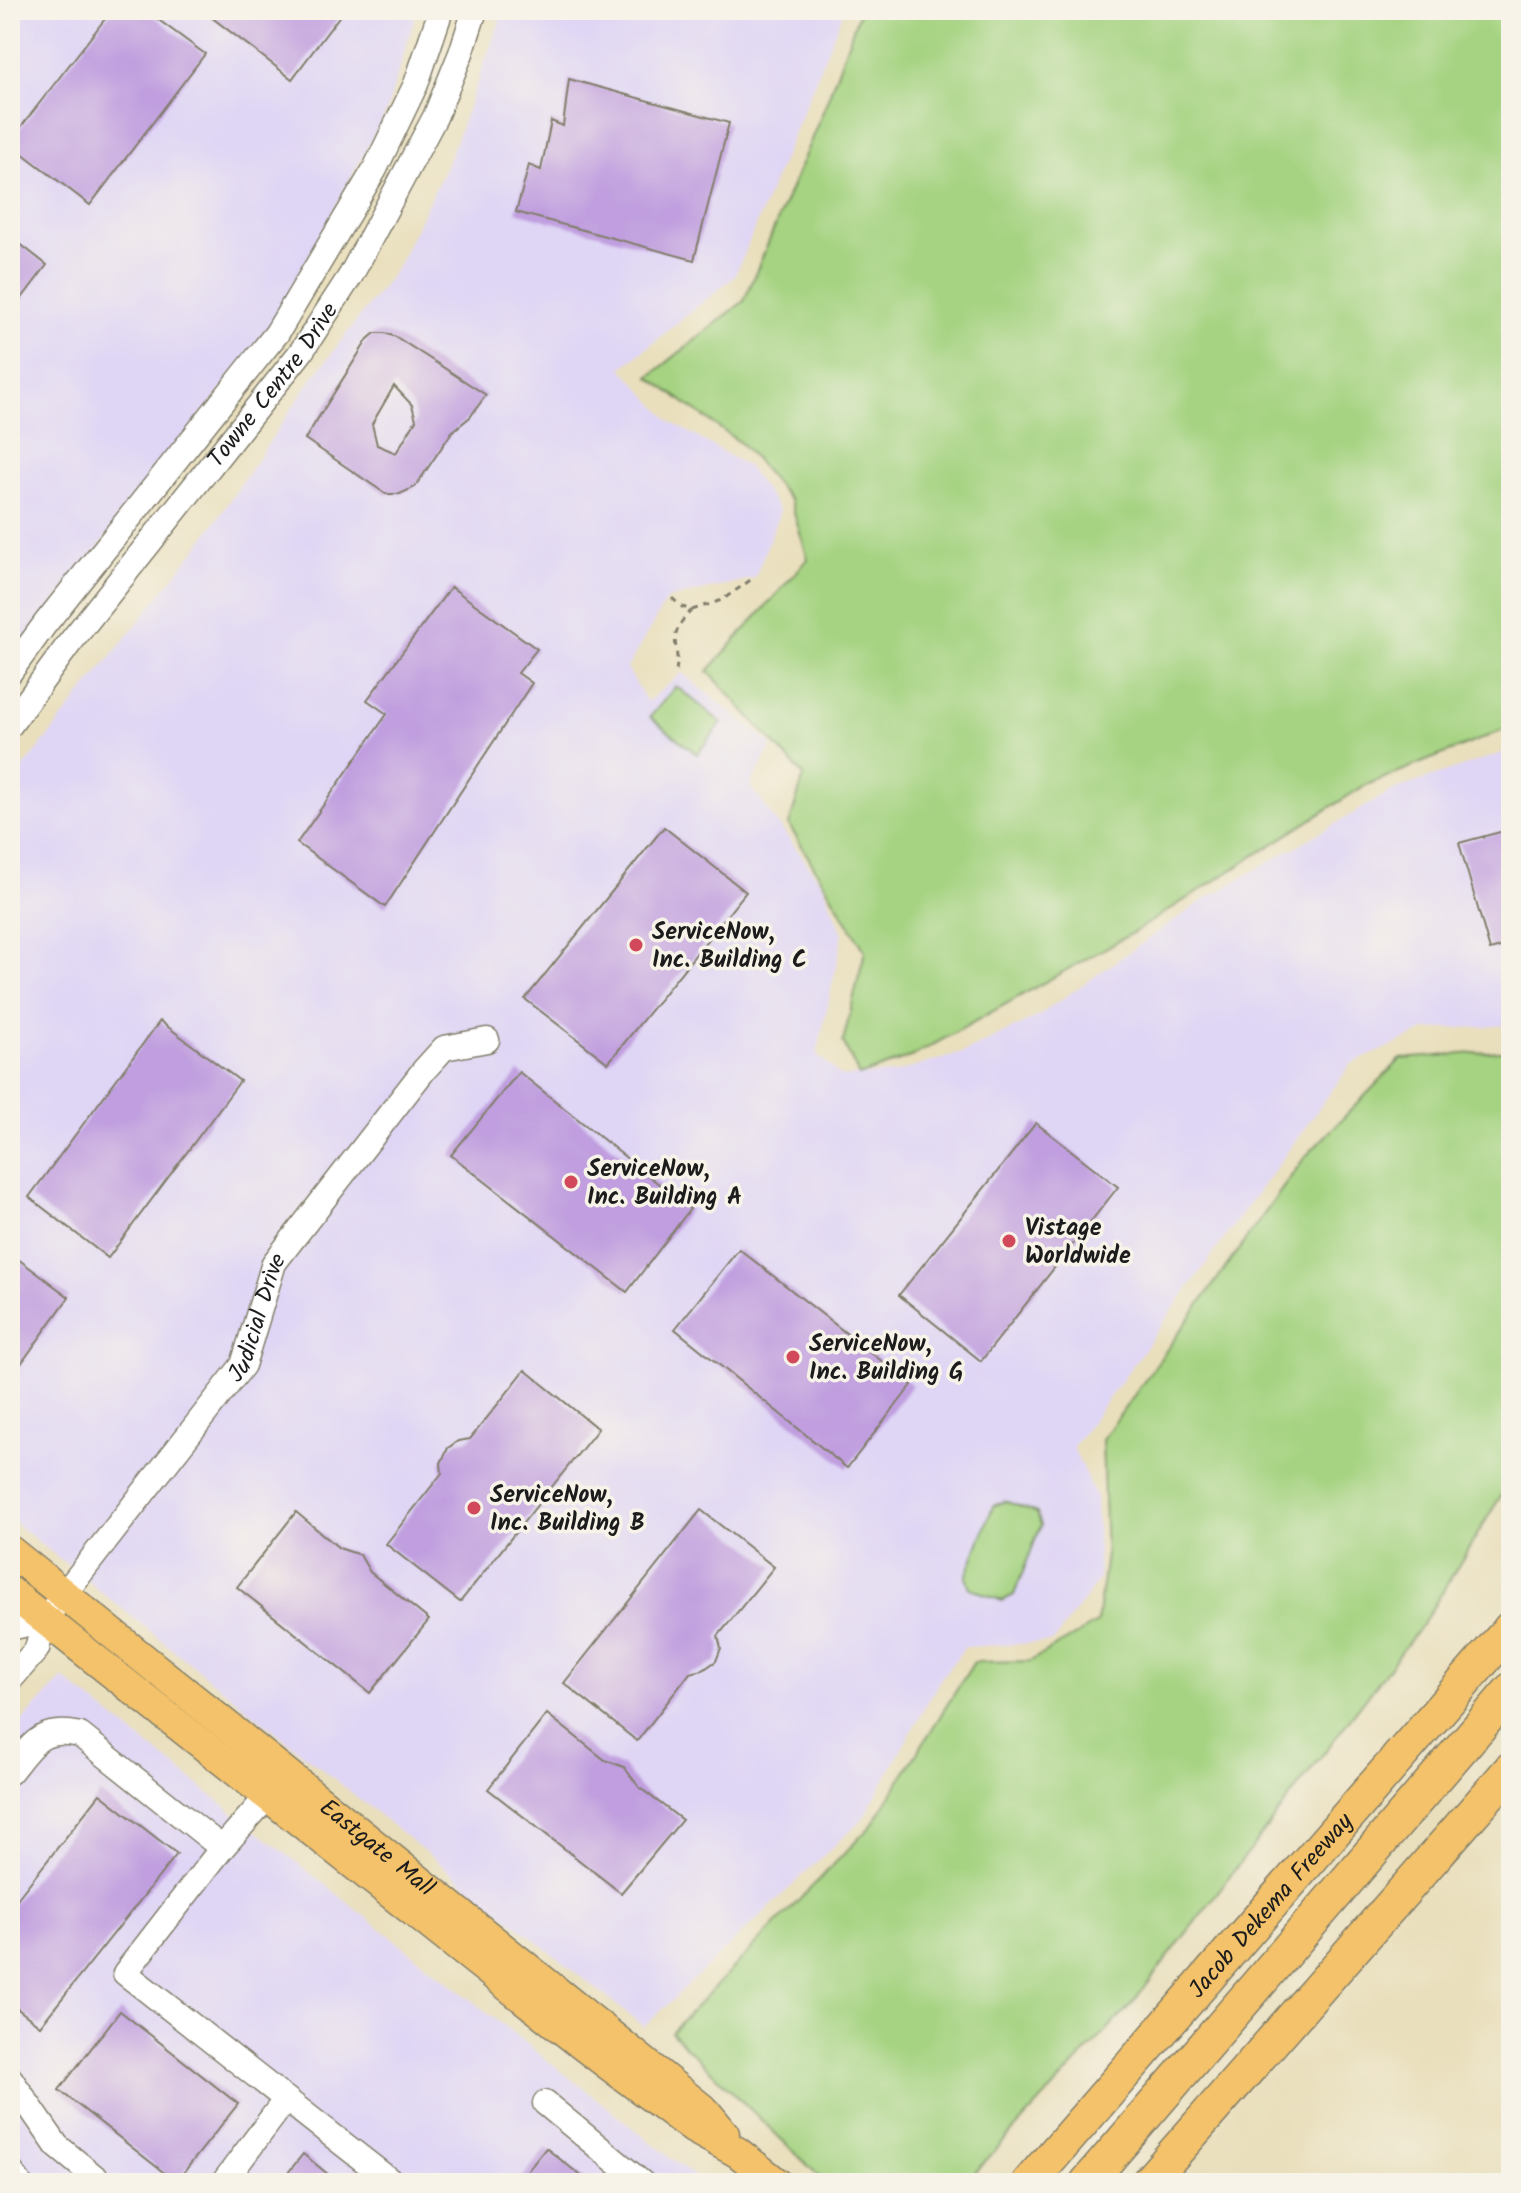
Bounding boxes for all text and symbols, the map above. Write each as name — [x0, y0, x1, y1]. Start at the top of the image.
street label: Towne Centre Drive — [198, 295, 349, 477]
place label: ServiceNow, Inc. Building C — [652, 913, 807, 980]
marker: ServiceNow, Inc. Building C — [627, 936, 645, 954]
place label: ServiceNow, Inc. Building A — [587, 1150, 742, 1217]
marker: ServiceNow, Inc. Building A — [562, 1173, 580, 1191]
place label: Vistage Worldwide — [1025, 1209, 1131, 1276]
marker: Vistage Worldwide — [1000, 1232, 1018, 1250]
street label: Judicial Drive — [218, 1244, 297, 1392]
place label: ServiceNow, Inc. Building G — [809, 1325, 963, 1392]
marker: ServiceNow, Inc. Building G — [784, 1348, 802, 1366]
place label: ServiceNow, Inc. Building B — [490, 1476, 645, 1543]
marker: ServiceNow, Inc. Building B — [465, 1499, 483, 1517]
street label: Eastgate Mall — [310, 1790, 443, 1907]
street label: Jacob Dekema Freeway — [1180, 1804, 1364, 2008]

